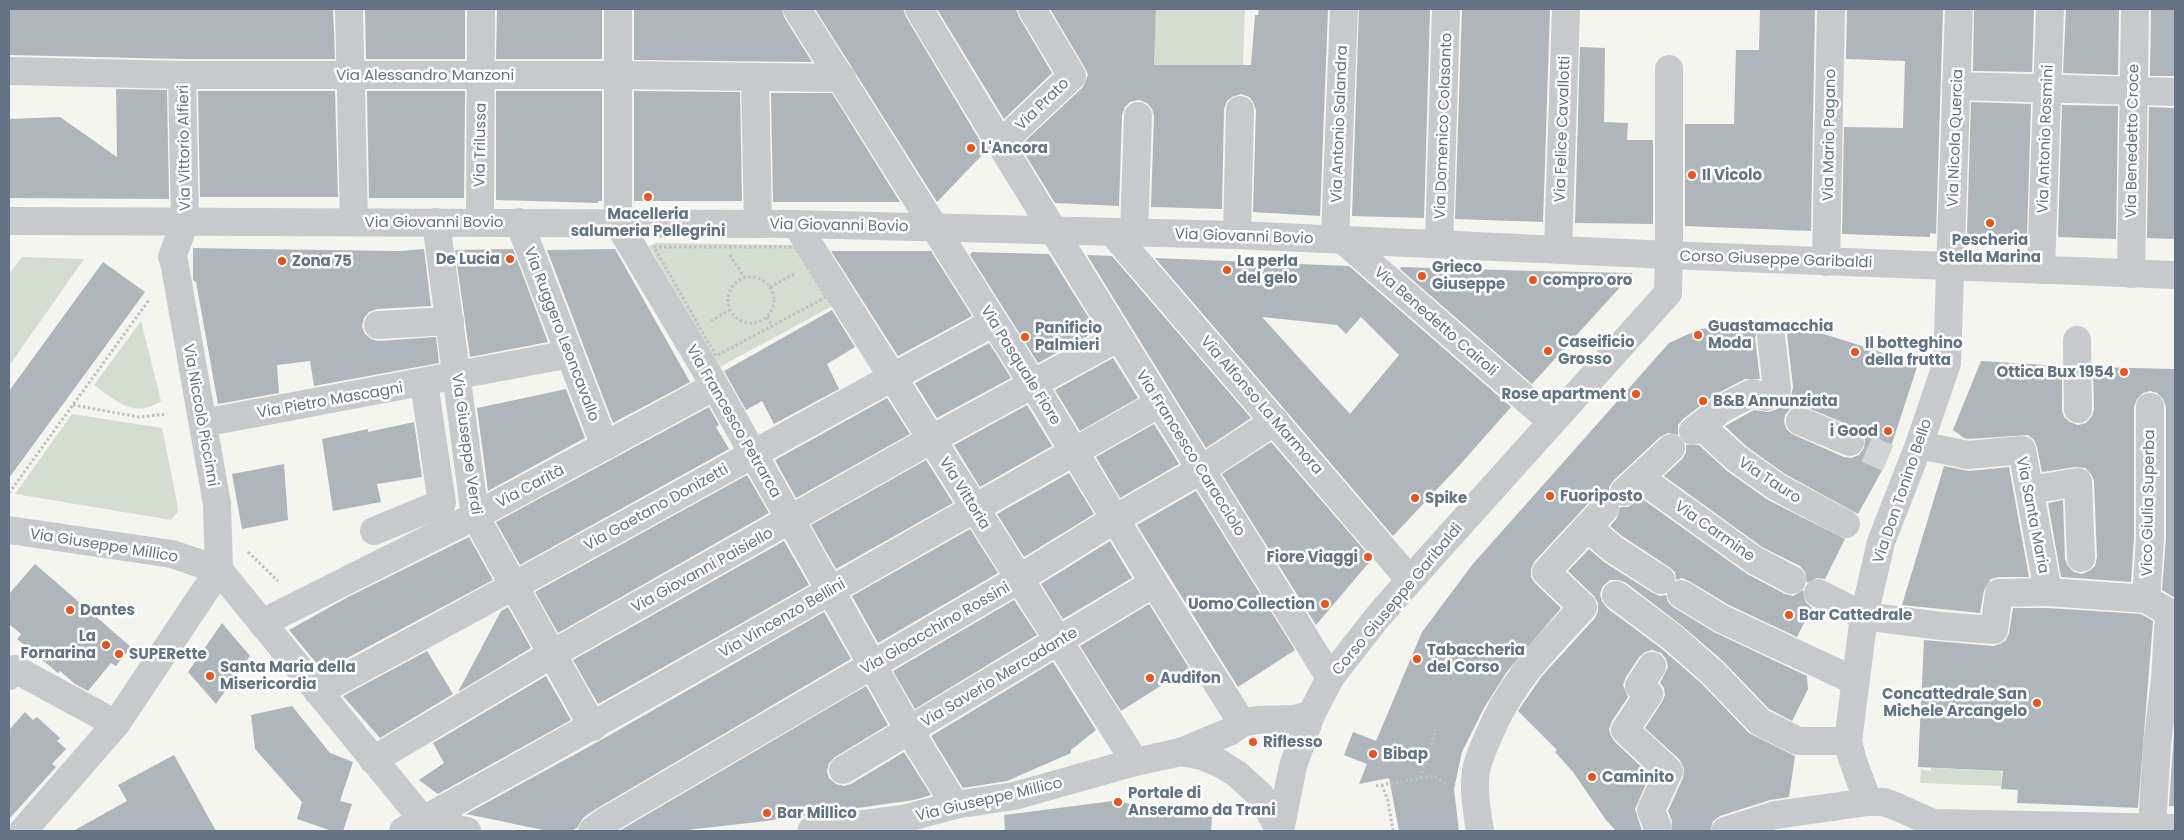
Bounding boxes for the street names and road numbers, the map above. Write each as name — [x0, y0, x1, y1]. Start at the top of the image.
street label: Via Domenico Colasanto — [1429, 32, 1456, 220]
street label: Via Antonio Salandra — [1325, 45, 1352, 203]
street label: Via Felice Cavallotti — [1548, 55, 1575, 203]
street label: Via Alessandro Manzoni — [336, 64, 514, 85]
street label: Via Antonio Rosmini — [2031, 64, 2058, 214]
street label: Via Benedetto Croce — [2120, 64, 2143, 218]
street label: Via Mario Pagano — [1817, 69, 1840, 201]
street label: Via Nicola Quercia — [1942, 69, 1967, 207]
street label: Via Prato — [1010, 73, 1073, 135]
street label: Via Vittorio Alfieri — [172, 85, 195, 211]
street label: Via Trilussa — [468, 103, 491, 187]
street label: Via Giovanni Bovio — [365, 211, 503, 232]
street label: Via Giovanni Bovio — [769, 213, 909, 236]
street label: Via Giovanni Bovio — [1174, 223, 1314, 248]
street label: Via Ruggero Leoncavallo — [519, 244, 605, 424]
street label: Corso Giuseppe Garibaldi — [1679, 245, 1873, 272]
street label: Via Benedetto Cairoli — [1370, 261, 1503, 380]
street label: Via Pasquale Fiore — [976, 301, 1067, 429]
street label: Via Alfonso La Marmora — [1196, 331, 1329, 479]
street label: Via Francesco Petrarca — [682, 340, 787, 501]
street label: Via Niccolò Piccinni — [179, 342, 224, 488]
street label: Via Francesco Caracciolo — [1132, 366, 1251, 540]
street label: Via Giuseppe Verdi — [447, 372, 488, 516]
street label: Via Pietro Mascagni — [255, 376, 405, 423]
street label: Via Don Tonino Bello — [1867, 416, 1936, 566]
street label: Vico Giulia Superba — [2136, 429, 2159, 577]
street label: Via Tauro — [1735, 451, 1806, 508]
street label: Via Vittoria — [935, 453, 996, 533]
street label: Via Santa Maria — [2012, 455, 2055, 575]
street label: Via Gaetano Donizetti — [580, 458, 732, 555]
street label: Via Carità — [492, 459, 568, 512]
street label: Via Carmine — [1671, 495, 1760, 566]
street label: Corso Giuseppe Garibaldi — [1327, 518, 1467, 679]
street label: Via Giuseppe Millico — [28, 522, 180, 567]
street label: Via Giovanni Paisiello — [627, 522, 776, 617]
street label: Via Vincenzo Bellini — [715, 573, 849, 662]
street label: Via Gioacchino Rossini — [856, 576, 1013, 679]
street label: Via Saverio Mercadante — [917, 621, 1081, 732]
street label: Via Giuseppe Millico — [913, 771, 1064, 826]

